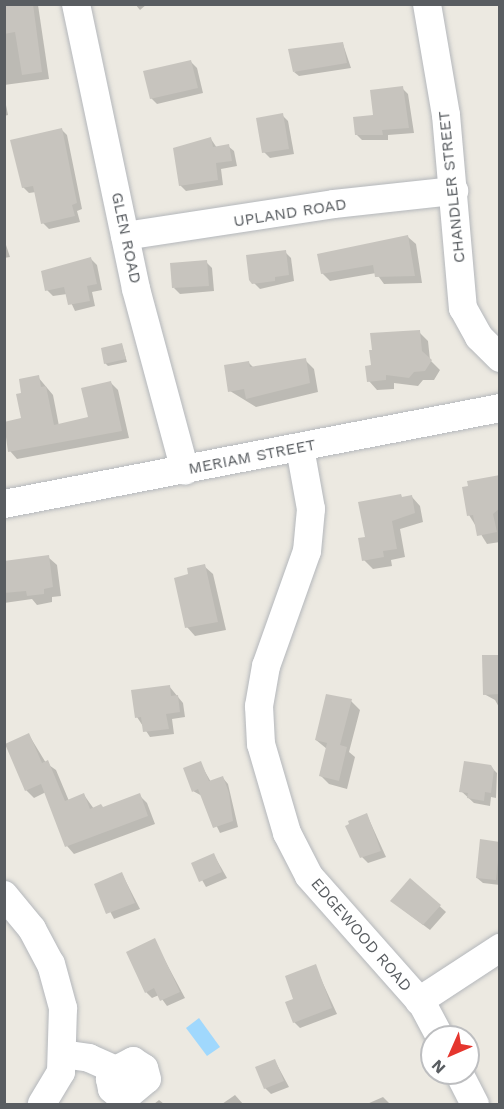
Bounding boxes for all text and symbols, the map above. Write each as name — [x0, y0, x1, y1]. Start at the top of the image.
street label: CHANDLER STREET — [434, 110, 470, 264]
street label: GLEN ROAD — [107, 191, 145, 285]
street label: UPLAND ROAD — [232, 195, 348, 231]
street label: MERIAM STREET — [187, 435, 317, 479]
street label: EDGEWOOD ROAD — [307, 874, 415, 996]
north arrow — [420, 1025, 480, 1085]
text: N — [427, 1056, 449, 1078]

